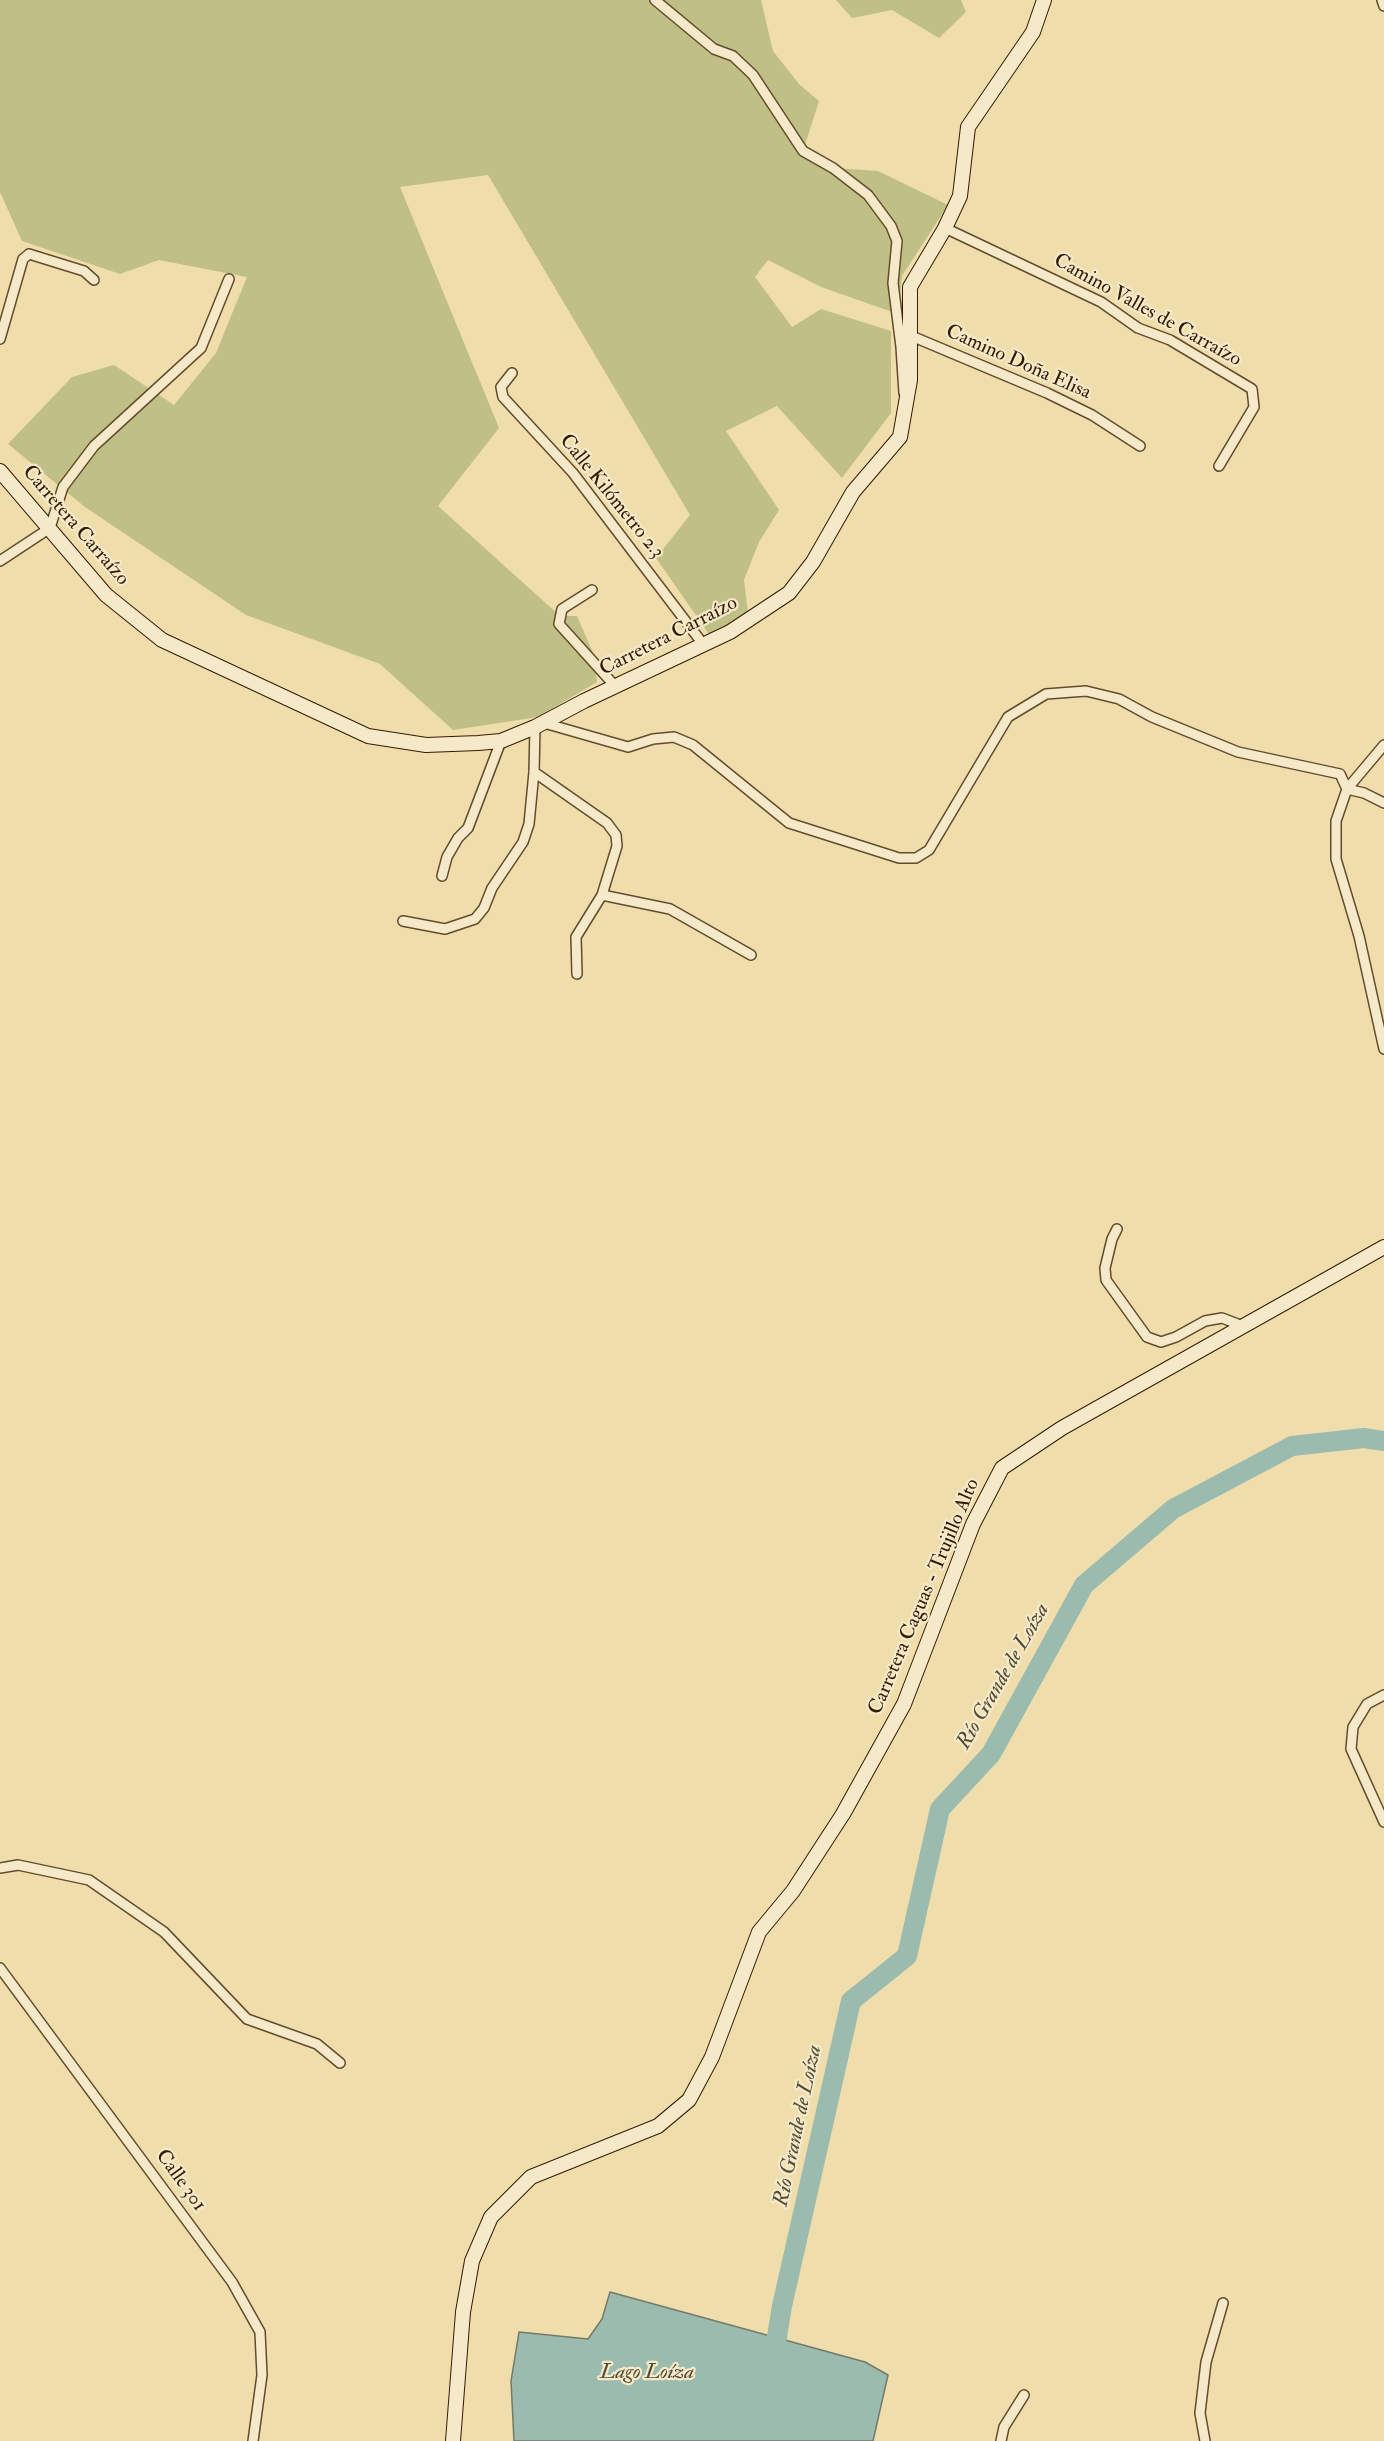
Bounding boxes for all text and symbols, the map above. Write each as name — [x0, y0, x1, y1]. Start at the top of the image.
street label: Camino Valles de Carraízo — [1049, 249, 1245, 373]
street label: Camino Doña Elisa — [942, 320, 1094, 406]
street label: Calle Kilómetro 2.3 — [554, 430, 668, 564]
street label: Carretera Carraízo — [16, 461, 134, 591]
street label: Carretera Carraízo — [596, 592, 742, 682]
street label: Carretera Caguas - Trujillo Alto — [864, 1475, 986, 1719]
water label: Río Grande de Loíza — [952, 1600, 1056, 1754]
water label: Río Grande de Loíza — [770, 2043, 828, 2209]
street label: Calle 301 — [150, 2145, 210, 2217]
water label: Lago Loíza — [600, 2360, 694, 2386]

